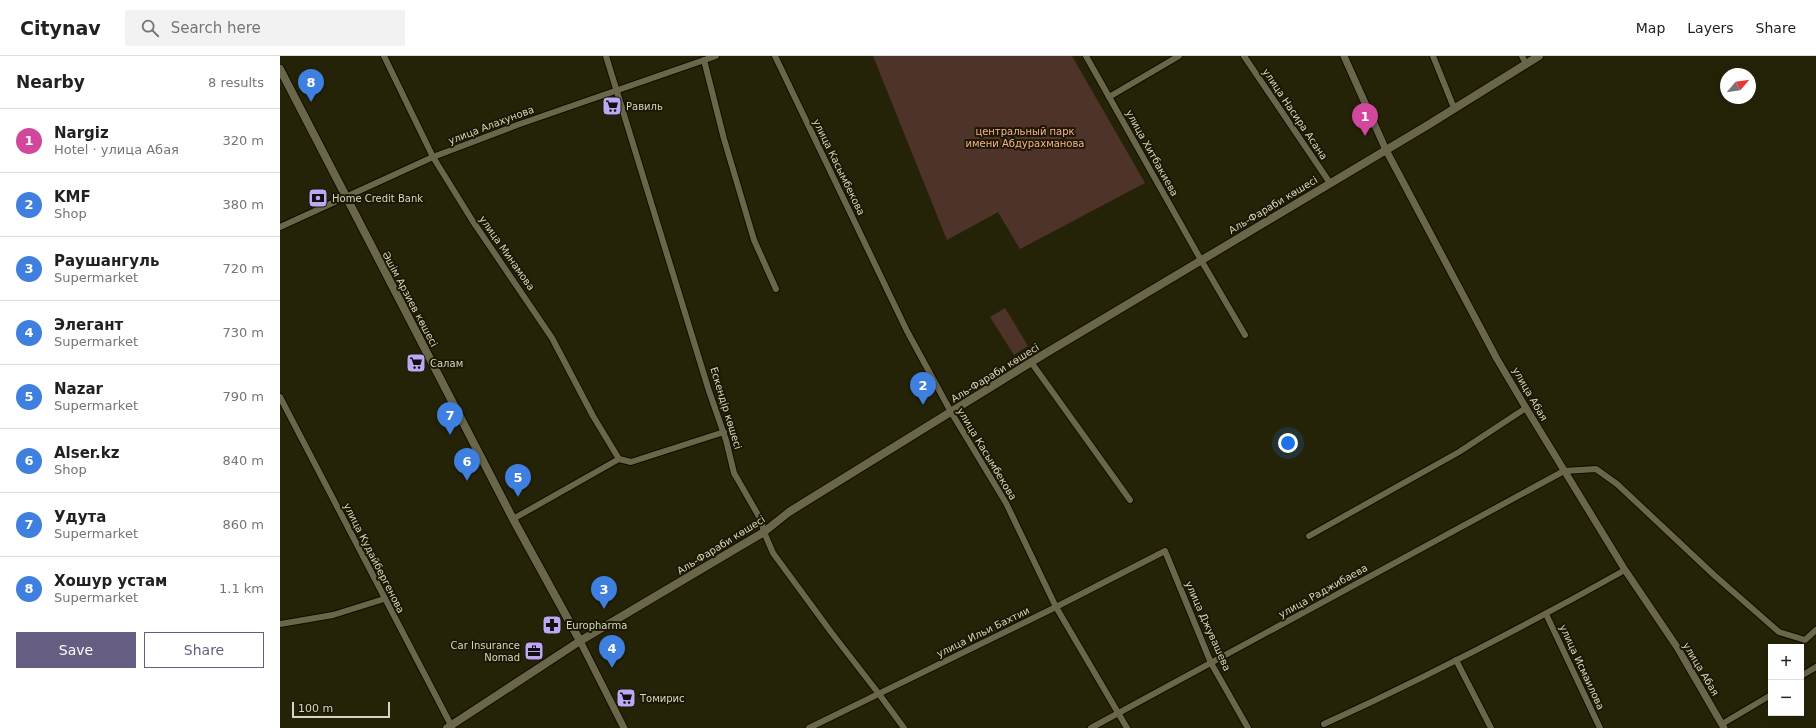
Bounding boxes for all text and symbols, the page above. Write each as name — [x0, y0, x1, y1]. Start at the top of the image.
search box — [125, 10, 405, 46]
text: Citynav — [20, 17, 101, 39]
icon: search — [139, 17, 161, 39]
text: Search here — [171, 19, 261, 37]
text: Map — [1636, 20, 1665, 36]
text: Layers — [1687, 20, 1734, 36]
text: Share — [1756, 20, 1796, 36]
street label: улица Насира Асана — [1260, 66, 1330, 162]
north arrow — [1720, 68, 1756, 104]
pin: 8 — [298, 69, 324, 102]
text: Nearby — [16, 72, 85, 92]
text: 8 results — [208, 75, 264, 90]
supermarket icon: Равиль — [601, 95, 623, 117]
place label: Равиль — [626, 101, 663, 112]
pin: 1 — [1352, 103, 1378, 136]
street label: улица Алахунова — [447, 104, 535, 146]
street label: улица Хитбакиева — [1124, 108, 1180, 198]
street label: улица Касымбекова — [811, 117, 867, 217]
text: Nargiz — [54, 124, 109, 142]
park label: центральный парк имени Абдурахманова — [966, 126, 1085, 149]
text: 1 — [24, 133, 34, 148]
text: 320 m — [222, 133, 264, 148]
text: Hotel · улица Абая — [54, 142, 179, 157]
street label: Аль-Фараби көшесі — [1227, 174, 1319, 236]
bank icon: Home Credit Bank — [307, 187, 329, 209]
text: KMF — [54, 188, 91, 206]
place label: Home Credit Bank — [332, 193, 423, 204]
text: 2 — [24, 197, 34, 212]
text: 380 m — [222, 197, 264, 212]
text: Shop — [54, 206, 87, 221]
street label: улица Минамова — [477, 214, 537, 292]
street label: Әшім Арзиев көшесі — [380, 249, 440, 349]
text: Раушангуль — [54, 252, 159, 270]
text: 3 — [24, 261, 34, 276]
text: 720 m — [222, 261, 264, 276]
text: Supermarket — [54, 270, 138, 285]
text: Элегант — [54, 316, 123, 334]
text: 4 — [24, 325, 34, 340]
text: 730 m — [222, 325, 264, 340]
text: Supermarket — [54, 334, 138, 349]
street label: Аль-Фараби көшесі — [949, 341, 1041, 405]
supermarket icon: Салам — [405, 352, 427, 374]
place label: Салам — [430, 358, 463, 369]
street label: улица Абая — [1510, 365, 1550, 423]
street label: Ескендір көшесі — [708, 366, 744, 450]
pin: 2 — [910, 372, 936, 405]
text: Nazar — [54, 380, 103, 398]
text: 5 — [24, 389, 34, 404]
text: 790 m — [222, 389, 264, 404]
text: Supermarket — [54, 398, 138, 413]
pin: 7 — [437, 402, 463, 435]
street label: улица Касымбекова — [955, 406, 1019, 502]
your location — [1278, 433, 1298, 453]
text: Alser.kz — [54, 444, 120, 462]
pin: 6 — [454, 448, 480, 481]
text: 6 — [24, 453, 34, 468]
text: 840 m — [222, 453, 264, 468]
text: Shop — [54, 462, 87, 477]
pin: 5 — [505, 464, 531, 497]
street label: улица Кудайбергенова — [341, 501, 407, 615]
text: Удута — [54, 508, 106, 526]
street label: Аль-Фараби көшесі — [675, 513, 767, 577]
text: 7 — [24, 517, 34, 532]
text: 860 m — [222, 517, 264, 532]
text: Supermarket — [54, 526, 138, 541]
street label: улица Раджибаева — [1277, 562, 1369, 620]
text: Хошур устам — [54, 572, 167, 590]
pin: 3 — [591, 576, 617, 609]
street label: улица Джувашева — [1183, 579, 1233, 673]
text: 8 — [24, 581, 34, 596]
text: 1.1 km — [219, 581, 264, 596]
text: Supermarket — [54, 590, 138, 605]
street label: улица Ильи Бахтии — [935, 605, 1031, 659]
pharmacy icon: Europharma — [541, 614, 563, 636]
place label: Europharma — [566, 620, 627, 631]
street label: улица Исмаилова — [1557, 623, 1607, 711]
button: Save — [16, 632, 136, 668]
button: Share — [144, 632, 264, 668]
pin: 4 — [599, 635, 625, 668]
place label: Car Insurance Nomad — [451, 640, 520, 663]
office icon: Car Insurance Nomad — [523, 640, 545, 662]
street label: улица Абая — [1681, 640, 1721, 698]
map controls — [1768, 644, 1804, 716]
button: + — [1768, 644, 1804, 680]
button: − — [1768, 680, 1804, 716]
supermarket icon: Томирис — [615, 687, 637, 709]
place label: Томирис — [639, 693, 685, 704]
scale bar — [292, 700, 390, 719]
text: 100 m — [298, 702, 333, 715]

